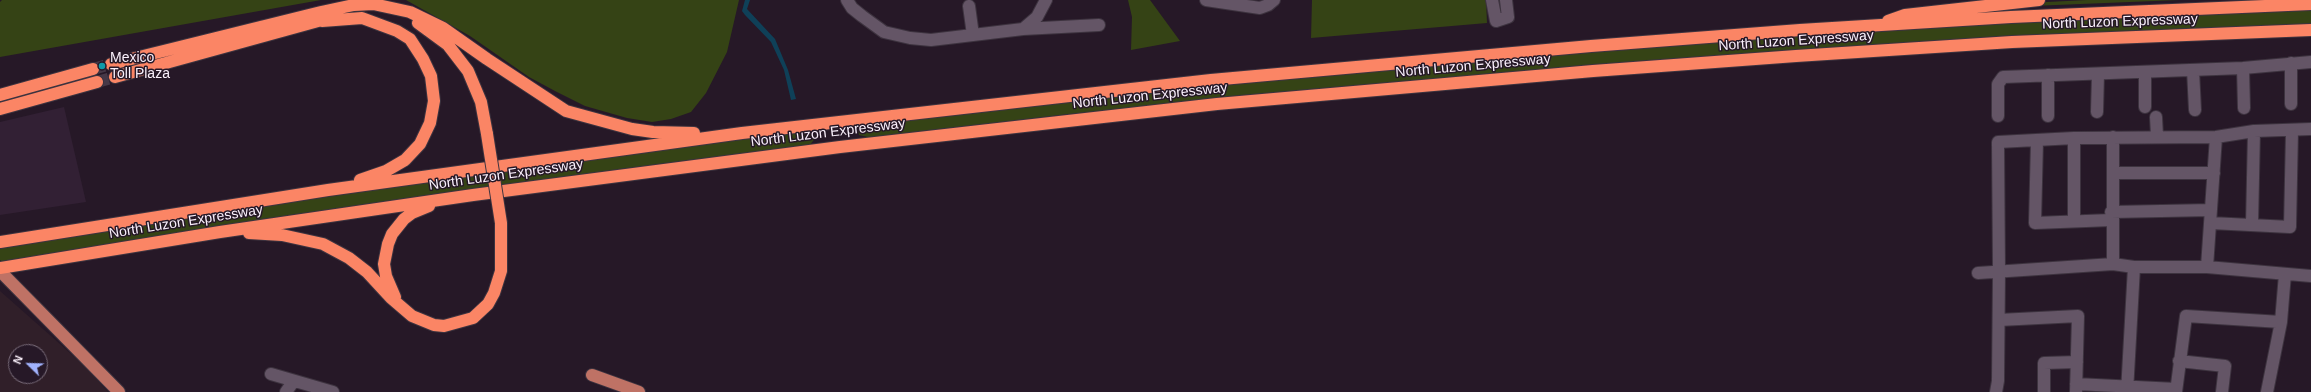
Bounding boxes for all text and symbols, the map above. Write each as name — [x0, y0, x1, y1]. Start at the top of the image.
street label: North Luzon Expressway — [2042, 11, 2198, 33]
street label: North Luzon Expressway — [1718, 27, 1874, 55]
place label: Mexico Toll Plaza — [110, 50, 170, 82]
street label: North Luzon Expressway — [1395, 51, 1551, 81]
marker: Mexico Toll Plaza — [97, 61, 107, 71]
street label: North Luzon Expressway — [1072, 80, 1228, 112]
street label: North Luzon Expressway — [750, 115, 906, 151]
street label: North Luzon Expressway — [428, 156, 584, 194]
street label: North Luzon Expressway — [108, 202, 264, 242]
north arrow — [8, 344, 48, 384]
text: N — [11, 354, 25, 366]

